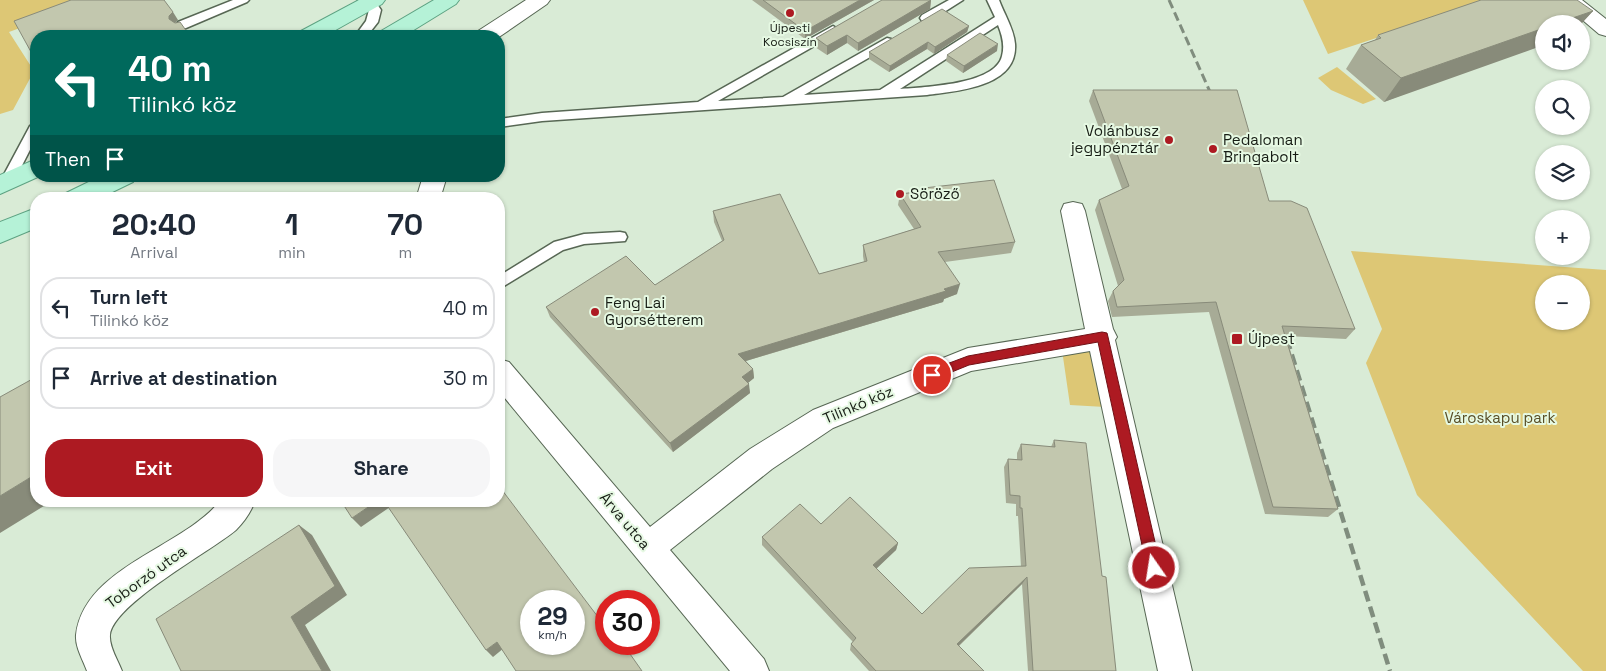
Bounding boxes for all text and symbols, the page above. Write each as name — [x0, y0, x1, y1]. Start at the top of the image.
marker: Újpesti Kocsiszín — [784, 7, 796, 19]
map controls — [1535, 15, 1590, 330]
button: sound — [1535, 15, 1590, 70]
place label: Újpesti Kocsiszín — [763, 20, 817, 50]
text: 40 m — [128, 47, 212, 91]
icon: left — [45, 50, 110, 115]
button: search — [1535, 80, 1590, 135]
text: Tilinkó köz — [128, 90, 237, 118]
place label: Volánbusz jegypénztár — [1070, 121, 1159, 157]
place label: Pedaloman Bringabolt — [1223, 130, 1303, 166]
marker: Volánbusz jegypénztár — [1163, 134, 1175, 146]
marker: Pedaloman Bringabolt — [1207, 143, 1219, 155]
icon: arrive — [101, 145, 129, 173]
button: layers — [1535, 145, 1590, 200]
text: Then — [45, 147, 91, 172]
place label: Söröző — [910, 184, 960, 203]
marker: Söröző — [894, 188, 906, 200]
text: 20:40 — [112, 205, 196, 244]
text: 1 — [285, 205, 299, 244]
text: 70 — [387, 205, 423, 244]
button: + — [1535, 210, 1590, 265]
text: Arrival — [130, 242, 178, 263]
text: min — [278, 242, 306, 263]
text: m — [398, 242, 412, 263]
button: − — [1535, 275, 1590, 330]
text: Turn left — [90, 285, 168, 310]
place label: Feng Lai Gyorsétterem — [605, 293, 703, 329]
icon: left — [47, 294, 75, 322]
text: 40 m — [443, 296, 488, 321]
marker: Feng Lai Gyorsétterem — [589, 306, 601, 318]
text: Tilinkó köz — [90, 310, 169, 331]
place label: Újpest — [1248, 329, 1295, 348]
marker: Újpest — [1230, 332, 1244, 346]
pin — [911, 354, 953, 396]
icon: arrive — [918, 361, 946, 389]
icon: arrive — [47, 364, 75, 392]
text: Arrive at destination — [90, 366, 278, 391]
text: 30 m — [443, 366, 488, 391]
street label: Tilinkó köz — [820, 381, 896, 428]
park label: Városkapu park — [1444, 408, 1556, 427]
button: Exit — [45, 439, 263, 497]
button: Share — [273, 439, 490, 497]
street label: Árva utca — [596, 488, 655, 553]
street label: Toborzó utca — [102, 541, 190, 612]
position arrow — [1127, 541, 1179, 593]
speed limit sign: 30 — [595, 590, 660, 655]
text: 29 — [537, 600, 568, 632]
text: km/h — [538, 627, 567, 643]

